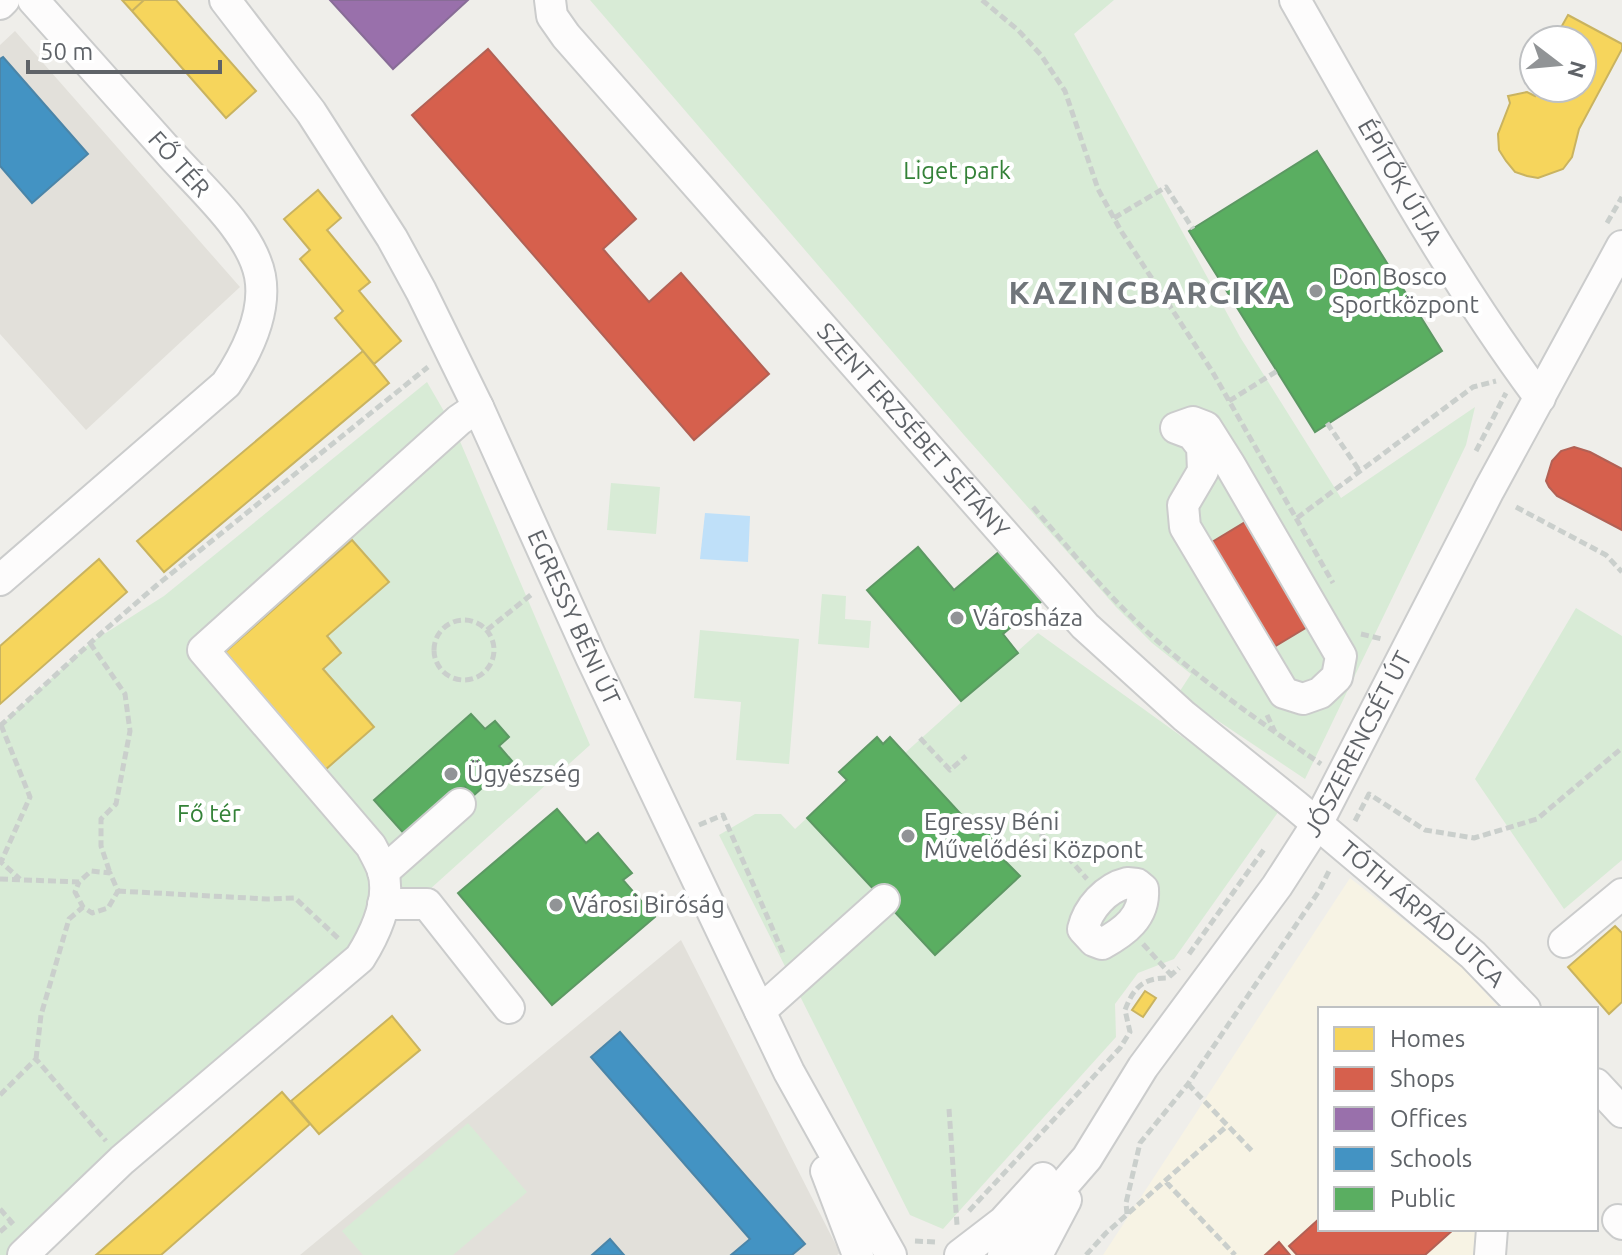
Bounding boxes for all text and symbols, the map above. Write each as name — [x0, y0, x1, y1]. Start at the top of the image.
scale bar — [28, 24, 220, 74]
north arrow — [1518, 24, 1598, 104]
text: 50 m — [40, 38, 93, 65]
text: N — [1563, 58, 1592, 81]
street label: ÉPÍTŐK ÚTJA — [1353, 114, 1448, 250]
street label: FŐ TÉR — [143, 125, 216, 202]
park label: Liget park — [903, 157, 1011, 184]
place label: Don Bosco Sportközpont — [1332, 263, 1479, 318]
district label: KAZINCBARCIKA — [1008, 274, 1292, 310]
marker: Don Bosco Sportközpont — [1307, 282, 1325, 300]
street label: SZENT ERZSÉBET SÉTÁNY — [812, 318, 1015, 543]
street label: EGRESSY BÉNI ÚT — [522, 526, 626, 709]
place label: Városháza — [973, 604, 1083, 631]
marker: Városháza — [948, 609, 966, 627]
street label: JÓSZERENCSÉT ÚT — [1298, 646, 1417, 842]
place label: Ügyészség — [467, 760, 581, 787]
marker: Ügyészség — [442, 765, 460, 783]
park label: Fő tér — [177, 800, 241, 827]
place label: Egressy Béni Művelődési Központ — [924, 808, 1144, 863]
marker: Egressy Béni Művelődési Központ — [899, 827, 917, 845]
street label: TÓTH ÁRPÁD UTCA — [1335, 835, 1511, 993]
place label: Városi Biróság — [572, 891, 725, 918]
marker: Városi Biróság — [547, 896, 565, 914]
legend — [1318, 1007, 1598, 1231]
text: Homes — [1390, 1025, 1465, 1052]
text: Shops — [1390, 1065, 1455, 1092]
text: Offices — [1390, 1105, 1468, 1132]
text: Schools — [1390, 1145, 1472, 1172]
text: Public — [1390, 1185, 1455, 1212]

